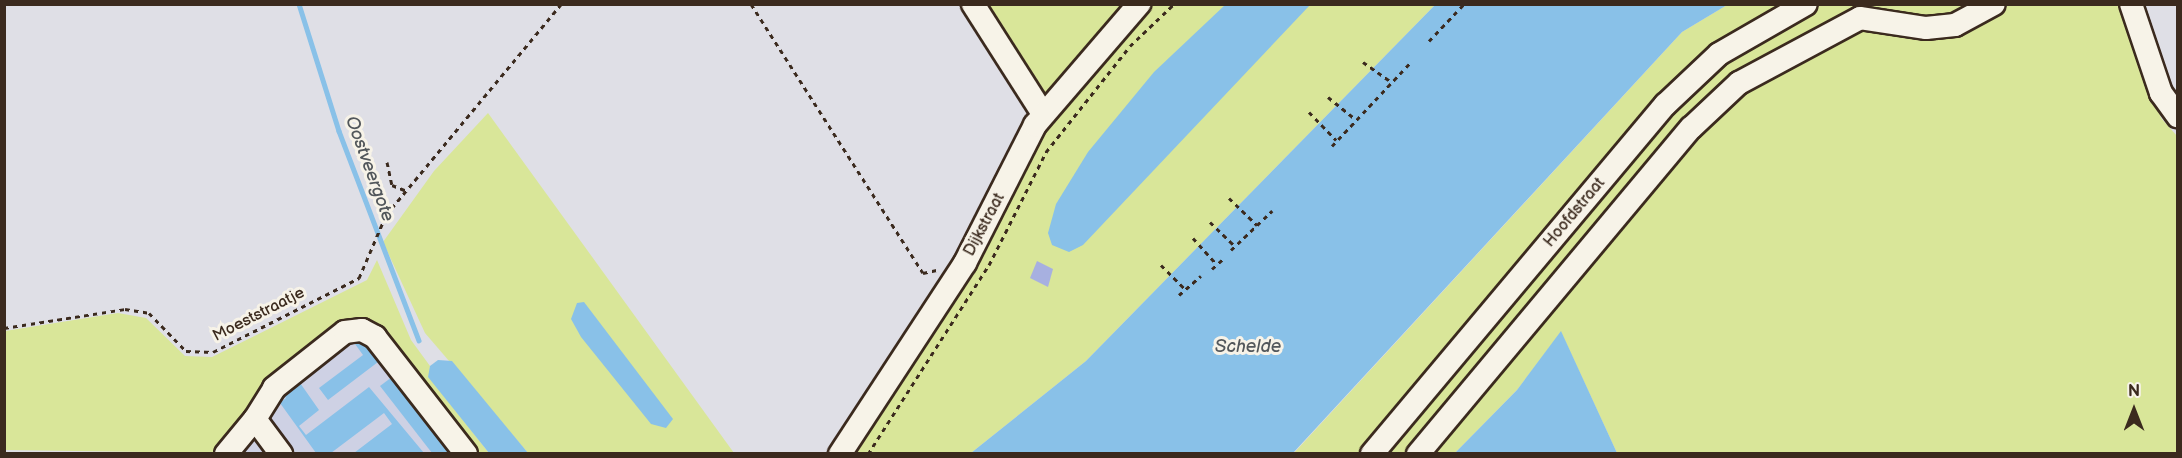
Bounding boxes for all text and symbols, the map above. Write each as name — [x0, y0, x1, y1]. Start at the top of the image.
water label: Oostveergote — [340, 113, 398, 225]
street label: Hoofdstraat — [1540, 174, 1610, 252]
street label: Dijkstraat — [960, 190, 1010, 260]
street label: Moeststraatje — [210, 284, 308, 346]
water label: Schelde — [1215, 336, 1281, 358]
north arrow — [2104, 380, 2164, 440]
text: N — [2128, 382, 2140, 401]

